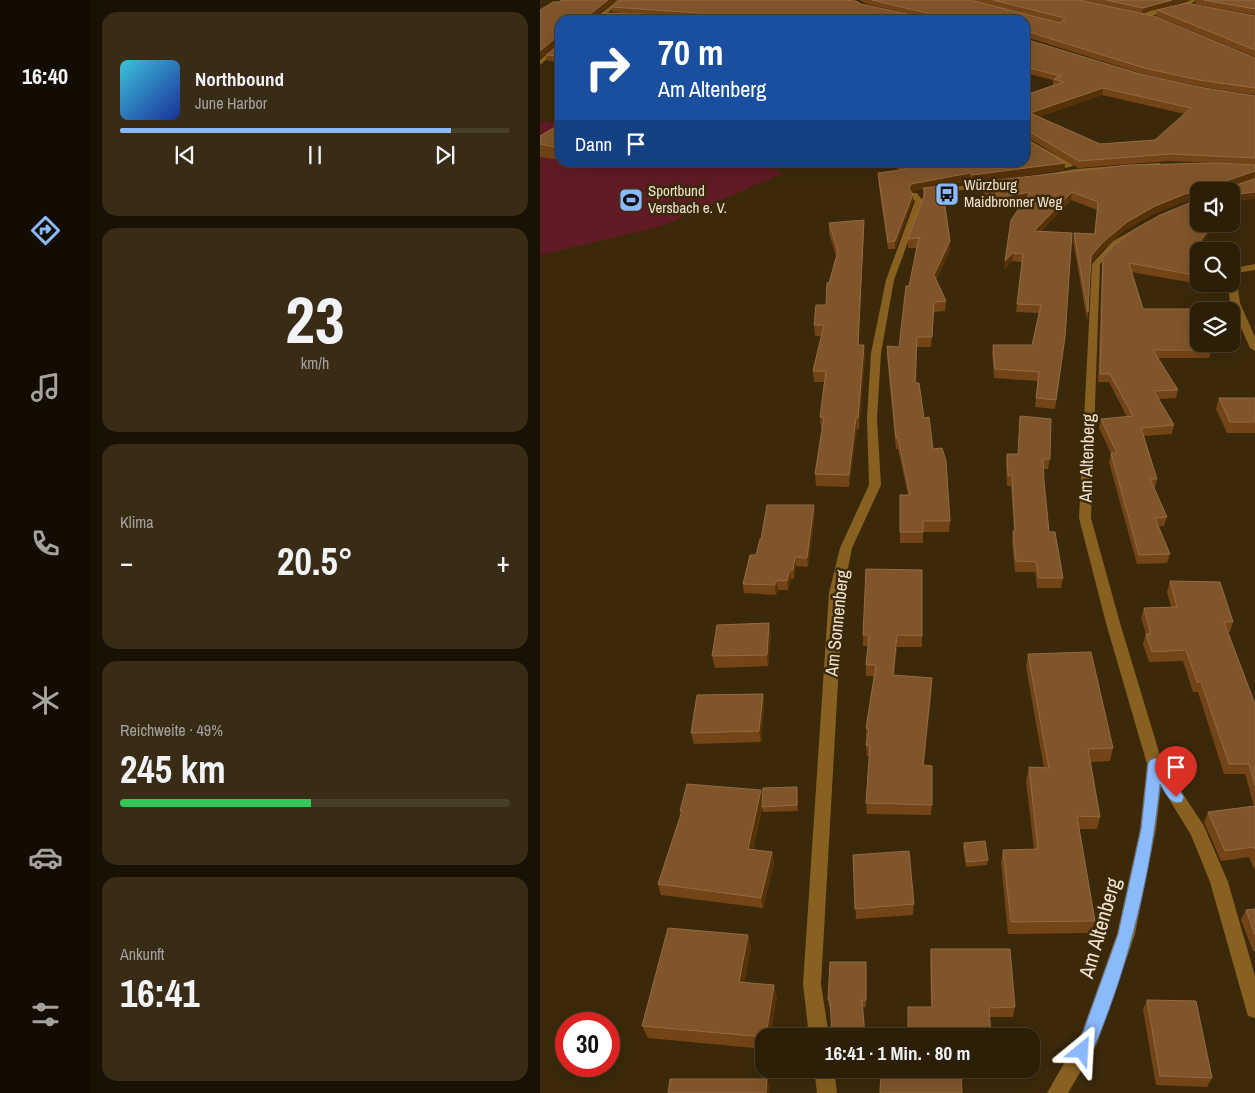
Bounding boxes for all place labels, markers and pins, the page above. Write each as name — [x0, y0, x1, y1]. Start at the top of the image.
place label: Würzburg Maidbronner Weg — [964, 174, 1062, 212]
place label: Sportbund Versbach e. V. — [648, 180, 727, 218]
bus stop icon: Würzburg Maidbronner Weg — [934, 181, 960, 207]
sports icon: Sportbund Versbach e. V. — [618, 187, 644, 213]
pin — [1155, 746, 1197, 797]

